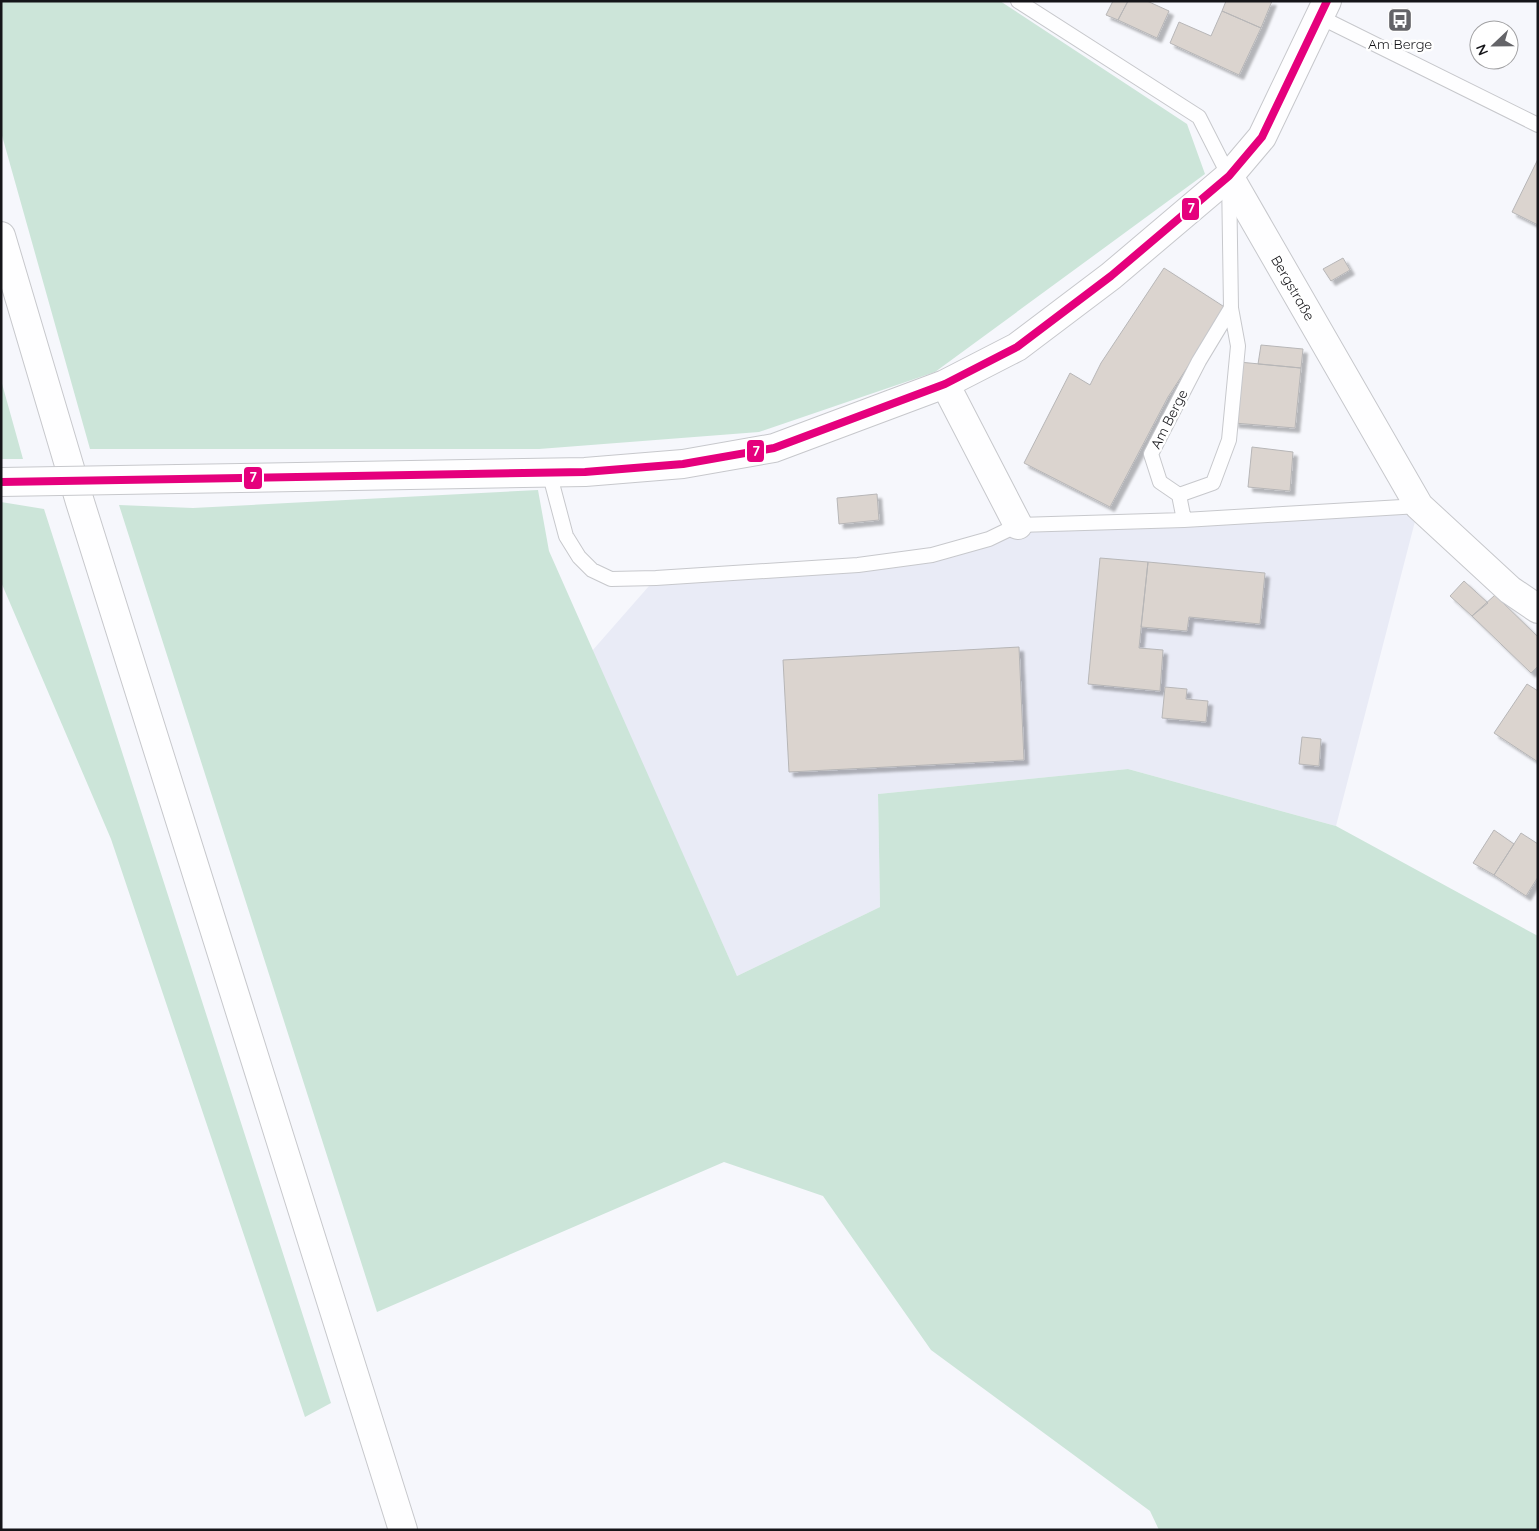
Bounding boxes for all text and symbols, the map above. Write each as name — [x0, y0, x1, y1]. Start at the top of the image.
bus stop icon: Am Berge — [1387, 7, 1413, 33]
north arrow — [1469, 20, 1519, 70]
place label: Am Berge — [1368, 35, 1432, 53]
text: N — [1472, 42, 1492, 58]
line badge: 7 — [1181, 197, 1200, 221]
text: 7 — [1187, 199, 1195, 217]
street label: Bergstraße — [1267, 252, 1319, 324]
street label: Am Berge — [1146, 386, 1192, 452]
line badge: 7 — [746, 439, 765, 463]
text: 7 — [752, 442, 760, 460]
line badge: 7 — [243, 466, 263, 490]
text: 7 — [249, 468, 257, 486]

